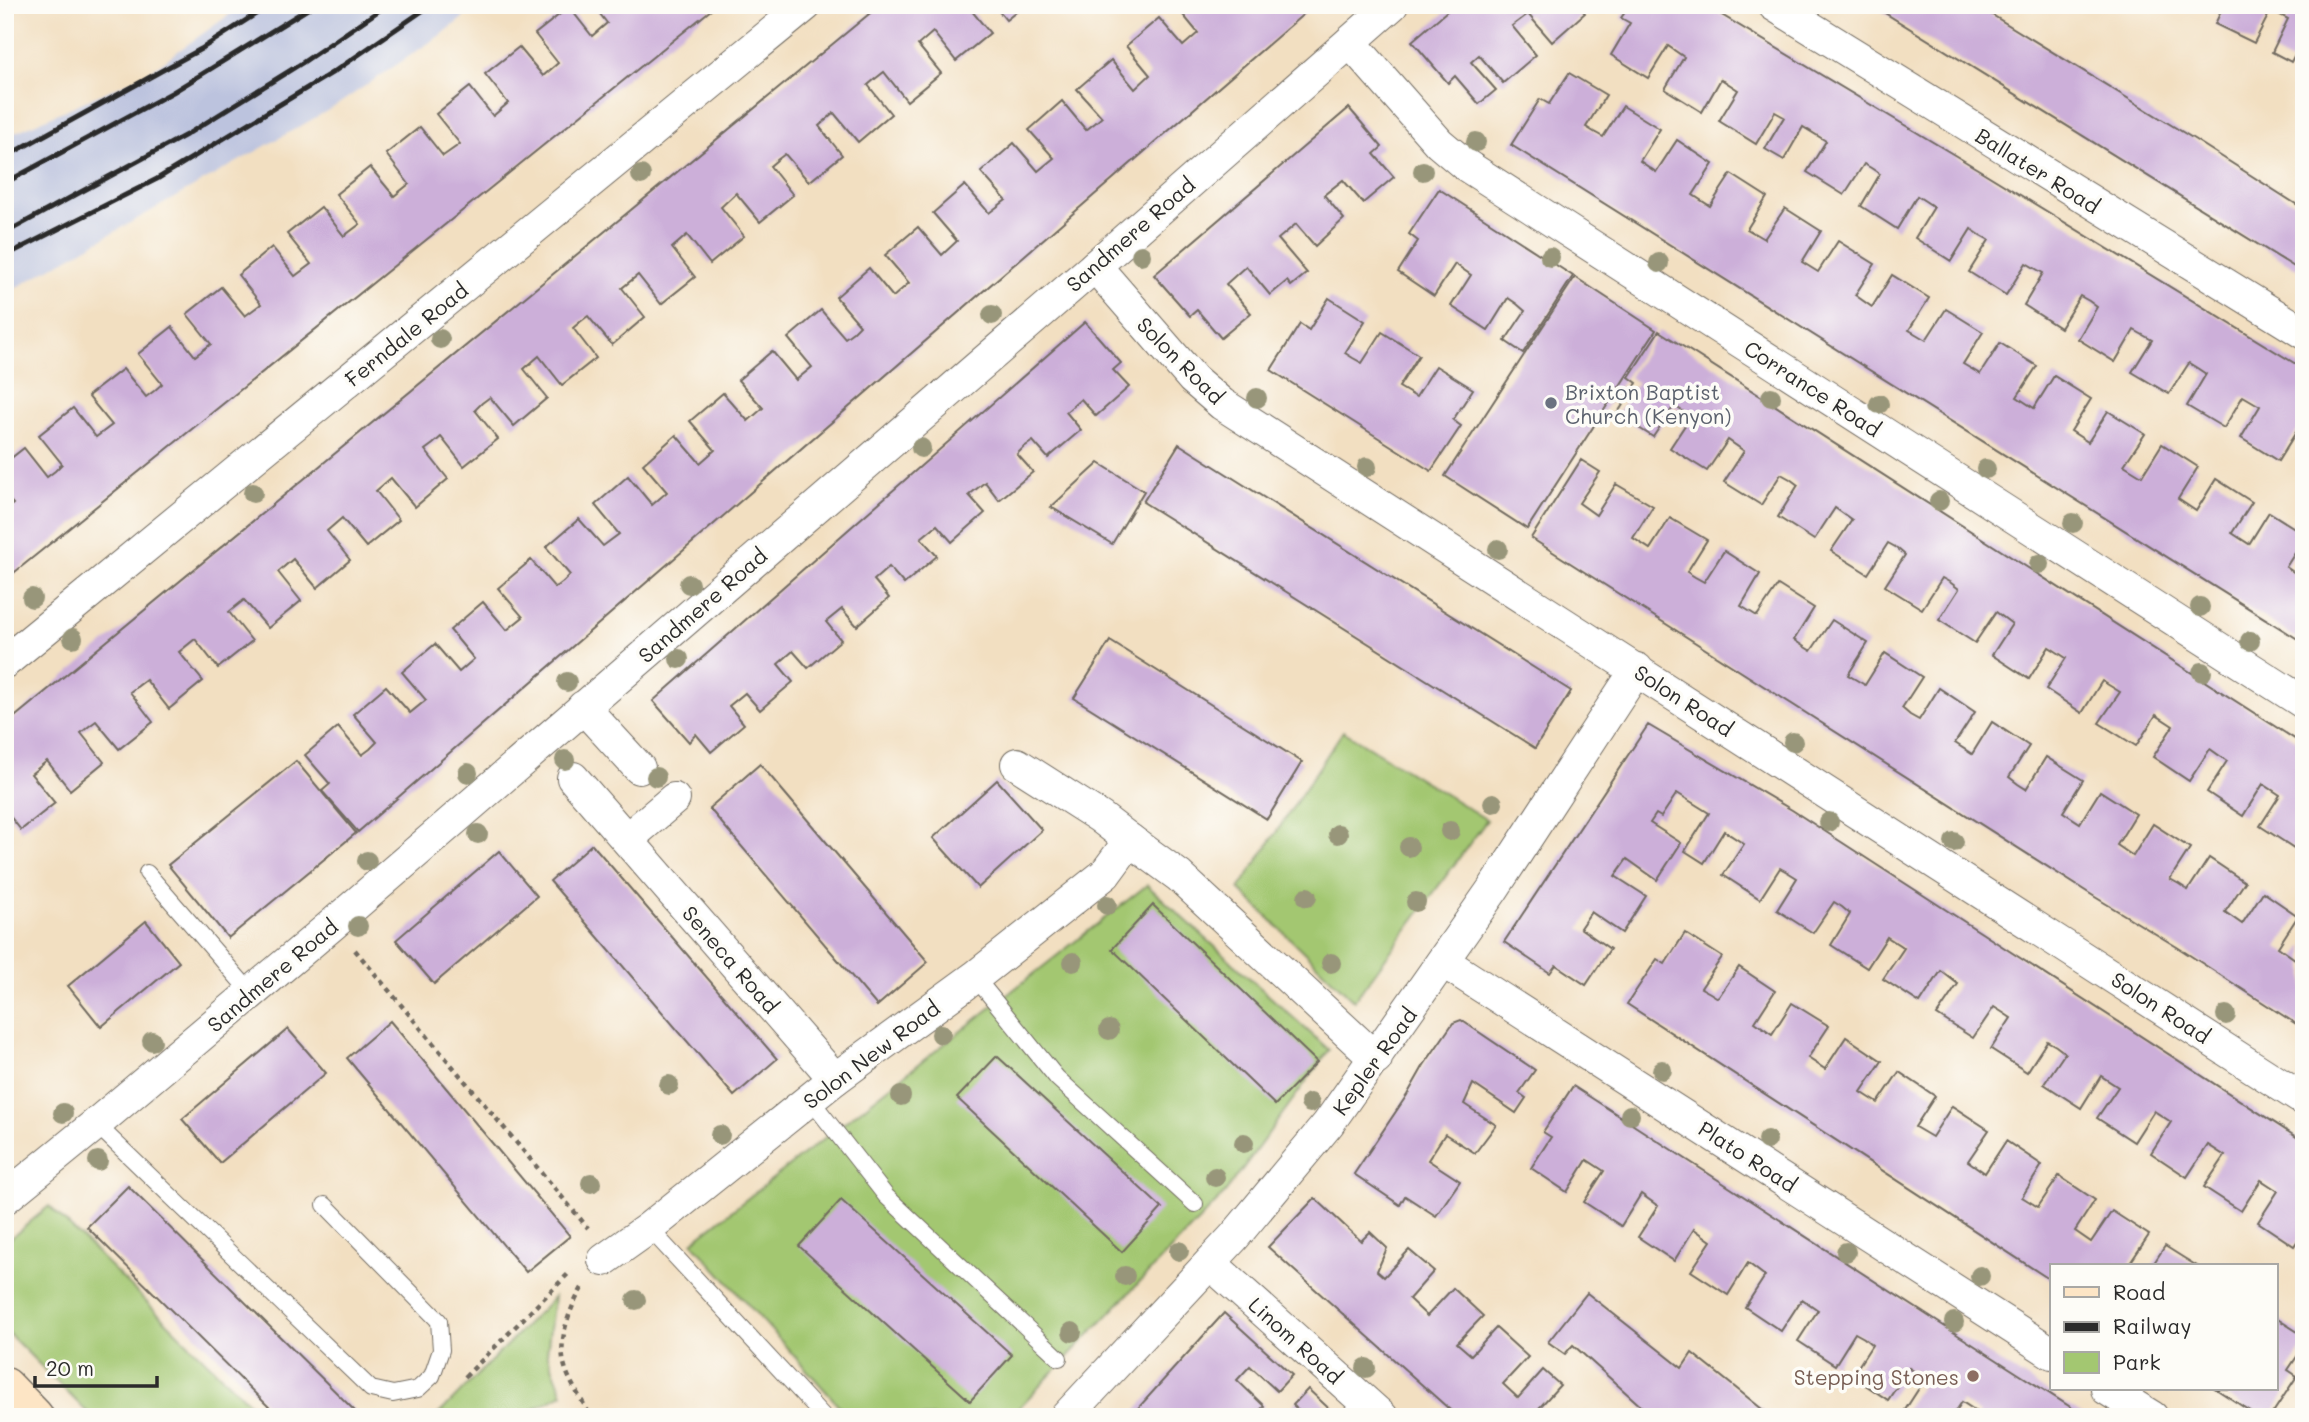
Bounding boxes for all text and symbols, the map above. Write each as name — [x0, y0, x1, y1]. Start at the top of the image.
street label: Ballater Road — [1971, 121, 2105, 219]
street label: Sandmere Road — [1060, 171, 1200, 297]
street label: Ferndale Road — [339, 276, 473, 392]
street label: Solon Road — [1132, 311, 1230, 409]
street label: Corrance Road — [1740, 334, 1886, 442]
place label: Brixton Baptist Church (Kenyon) — [1565, 378, 1732, 429]
marker: Brixton Baptist Church (Kenyon) — [1543, 395, 1559, 411]
street label: Sandmere Road — [632, 542, 772, 668]
street label: Solon Road — [1629, 658, 1739, 742]
street label: Seneca Road — [677, 900, 785, 1018]
street label: Sandmere Road — [201, 913, 343, 1037]
street label: Solon Road — [2106, 965, 2216, 1049]
street label: Solon New Road — [797, 994, 945, 1114]
street label: Kepler Road — [1326, 1002, 1422, 1120]
street label: Plato Road — [1694, 1114, 1802, 1198]
legend — [2050, 1264, 2278, 1390]
text: Road — [2113, 1278, 2165, 1305]
street label: Linom Road — [1243, 1291, 1349, 1389]
text: Railway — [2113, 1312, 2192, 1339]
scale bar — [35, 1345, 158, 1389]
text: Park — [2113, 1348, 2161, 1375]
text: 20 m — [46, 1354, 94, 1381]
place label: Stepping Stones — [1794, 1363, 1959, 1390]
marker: Stepping Stones — [1965, 1368, 1981, 1384]

